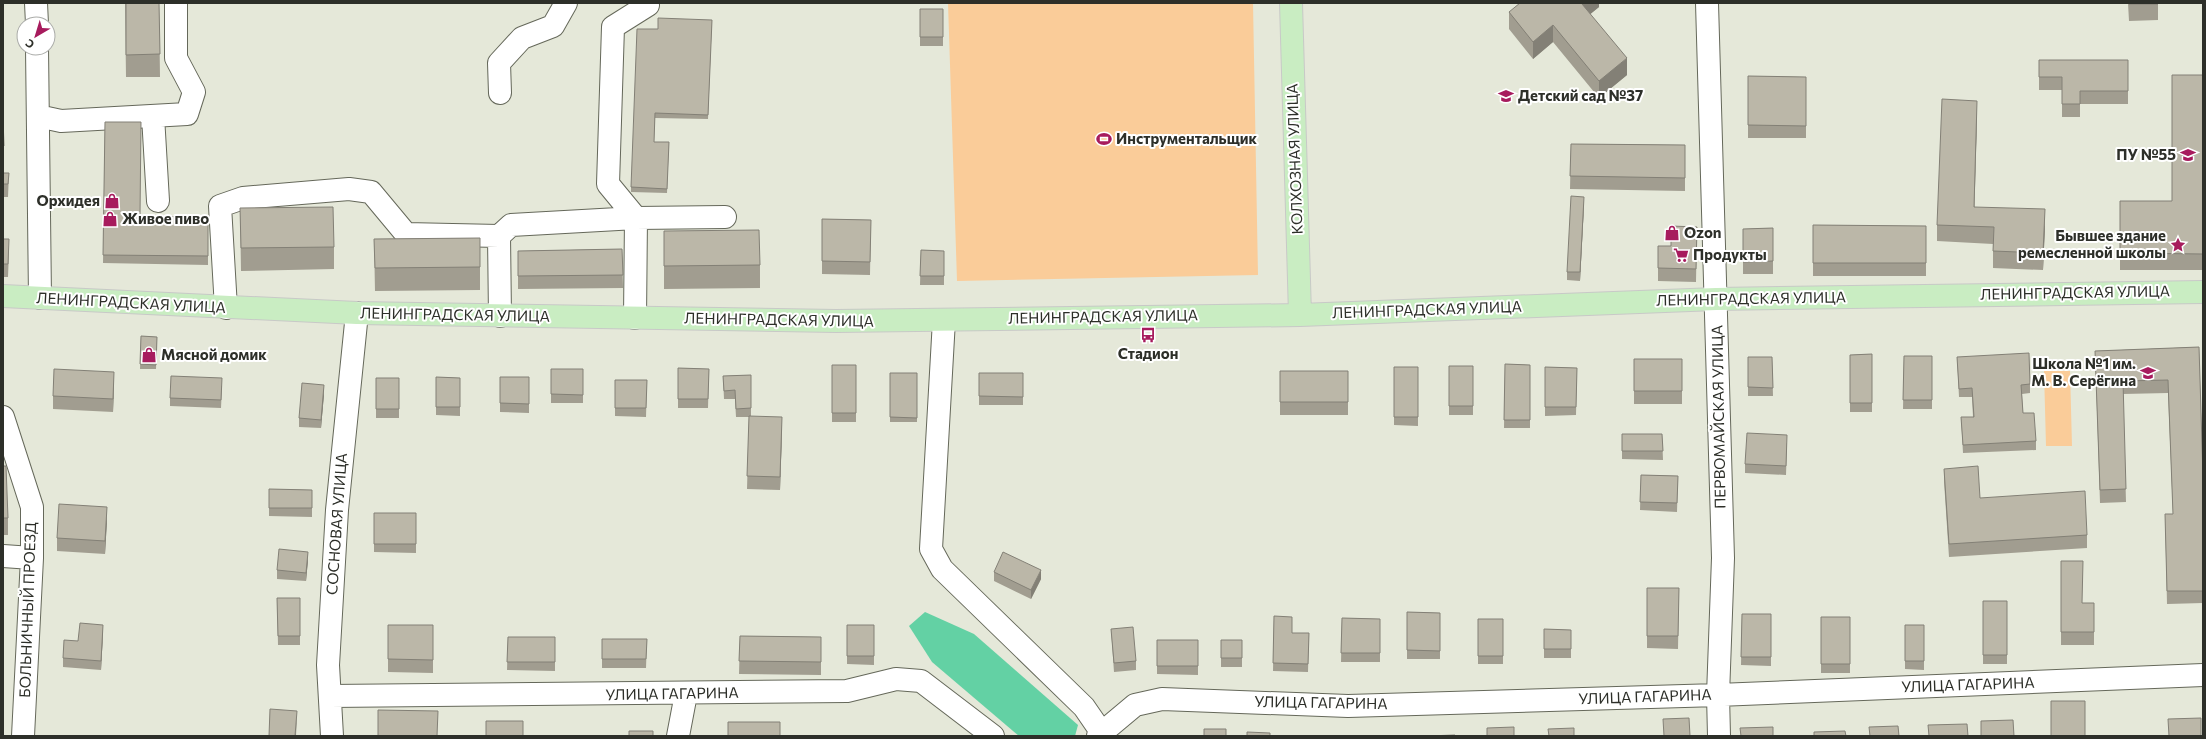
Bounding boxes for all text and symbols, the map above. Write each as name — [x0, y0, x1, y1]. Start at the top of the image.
north arrow — [16, 16, 56, 56]
text: С — [22, 37, 37, 52]
street label: КОЛХОЗНАЯ УЛИЦА — [1282, 83, 1306, 235]
place label: Детский сад №37 — [1518, 86, 1643, 104]
school or university icon: Детский сад №37 — [1497, 87, 1515, 105]
place label: Инструментальщик — [1116, 129, 1258, 147]
sports icon: Инструментальщик — [1095, 130, 1113, 148]
place label: ПУ №55 — [2116, 145, 2176, 163]
school or university icon: ПУ №55 — [2179, 146, 2197, 164]
place label: Орхидея — [37, 191, 100, 209]
shop icon: Орхидея — [103, 192, 121, 210]
place label: Живое пиво — [122, 209, 209, 227]
shop icon: Живое пиво — [101, 210, 119, 228]
place label: Ozon — [1684, 223, 1722, 241]
shop icon: Ozon — [1663, 224, 1681, 242]
place label: Бывшее здание ремесленной школы — [2018, 226, 2166, 261]
place icon: Бывшее здание ремесленной школы — [2169, 236, 2187, 254]
place label: Продукты — [1693, 245, 1767, 263]
supermarket icon: Продукты — [1672, 246, 1690, 264]
street label: ЛЕНИНГРАДСКАЯ УЛИЦА — [1980, 281, 2170, 303]
street label: ЛЕНИНГРАДСКАЯ УЛИЦА — [1656, 287, 1846, 309]
street label: ЛЕНИНГРАДСКАЯ УЛИЦА — [36, 288, 226, 316]
street label: ЛЕНИНГРАДСКАЯ УЛИЦА — [1332, 297, 1522, 321]
street label: ЛЕНИНГРАДСКАЯ УЛИЦА — [360, 303, 550, 325]
street label: ЛЕНИНГРАДСКАЯ УЛИЦА — [1008, 305, 1198, 327]
street label: ЛЕНИНГРАДСКАЯ УЛИЦА — [684, 308, 874, 330]
street label: ПЕРВОМАЙСКАЯ УЛИЦА — [1707, 325, 1729, 509]
bus stop icon: Стадион — [1139, 326, 1157, 344]
place label: Стадион — [1118, 344, 1178, 362]
place label: Мясной домик — [161, 345, 267, 363]
shop icon: Мясной домик — [140, 346, 158, 364]
place label: Школа №1 им. М. В. Серёгина — [2031, 354, 2136, 389]
school or university icon: Школа №1 им. М. В. Серёгина — [2139, 364, 2157, 382]
street label: СОСНОВАЯ УЛИЦА — [322, 452, 350, 596]
street label: БОЛЬНИЧНЫЙ ПРОЕЗД — [15, 522, 39, 698]
street label: УЛИЦА ГАГАРИНА — [1901, 673, 2035, 695]
street label: УЛИЦА ГАГАРИНА — [605, 683, 739, 703]
street label: УЛИЦА ГАГАРИНА — [1578, 685, 1712, 707]
street label: УЛИЦА ГАГАРИНА — [1254, 692, 1388, 712]

